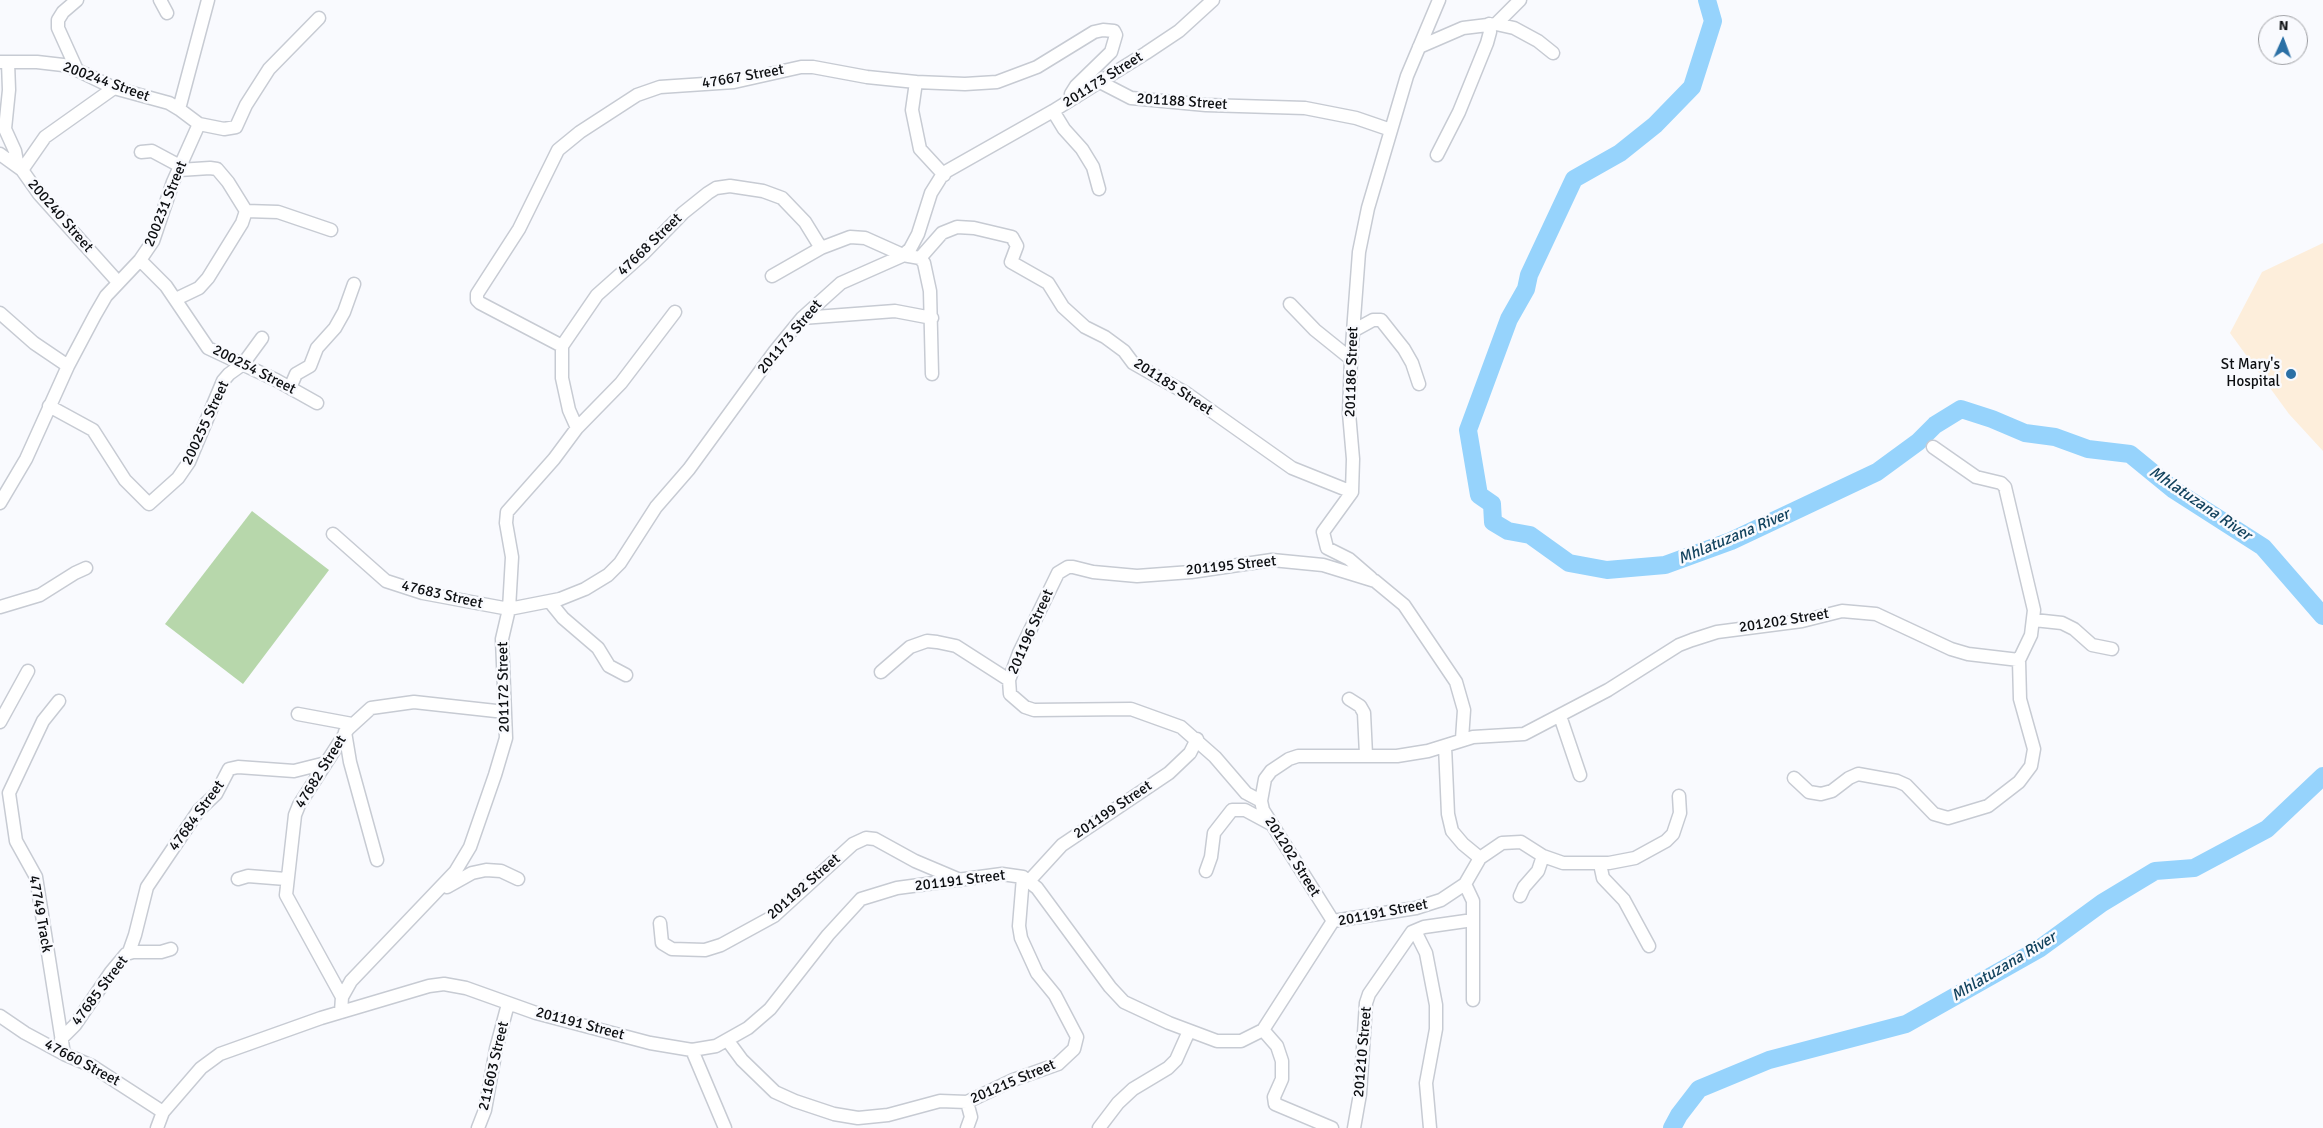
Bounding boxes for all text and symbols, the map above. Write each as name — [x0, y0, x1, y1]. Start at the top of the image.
north arrow — [2258, 15, 2308, 65]
text: N — [2278, 17, 2289, 34]
street label: 201173 Street — [1060, 48, 1146, 112]
street label: 200244 Street — [60, 58, 152, 106]
street label: 47667 Street — [701, 61, 785, 93]
street label: 201188 Street — [1136, 90, 1228, 114]
street label: 200231 Street — [141, 158, 191, 250]
street label: 200240 Street — [23, 176, 97, 256]
street label: 47668 Street — [614, 210, 686, 280]
street label: 201173 Street — [754, 296, 826, 378]
street label: 201186 Street — [1341, 326, 1363, 418]
street label: 200254 Street — [209, 341, 299, 399]
street label: 201185 Street — [1130, 355, 1216, 419]
place label: St Mary's Hospital — [2221, 356, 2280, 391]
marker: St Mary's Hospital — [2284, 367, 2298, 381]
street label: 200255 Street — [179, 378, 233, 468]
water label: Mhlatuzana River — [2145, 463, 2255, 545]
water label: Mhlatuzana River — [1675, 505, 1793, 569]
street label: 201195 Street — [1185, 552, 1277, 580]
street label: 47683 Street — [400, 577, 484, 613]
street label: 201196 Street — [1004, 587, 1058, 677]
street label: 201202 Street — [1738, 605, 1830, 637]
street label: 201172 Street — [494, 641, 514, 733]
street label: 47682 Street — [291, 732, 351, 812]
street label: 47684 Street — [165, 777, 229, 855]
street label: 201199 Street — [1070, 777, 1156, 843]
street label: 201202 Street — [1260, 814, 1324, 900]
street label: 201192 Street — [764, 850, 844, 924]
street label: 201191 Street — [914, 867, 1006, 895]
street label: 47749 Track — [24, 874, 56, 954]
street label: 201191 Street — [1337, 895, 1429, 931]
water label: Mhlatuzana River — [1948, 928, 2060, 1006]
street label: 47685 Street — [68, 952, 132, 1030]
street label: 201191 Street — [534, 1004, 626, 1044]
street label: 201210 Street — [1350, 1006, 1376, 1098]
street label: 211603 Street — [475, 1020, 513, 1112]
street label: 47660 Street — [41, 1036, 123, 1090]
street label: 201215 Street — [968, 1056, 1058, 1108]

